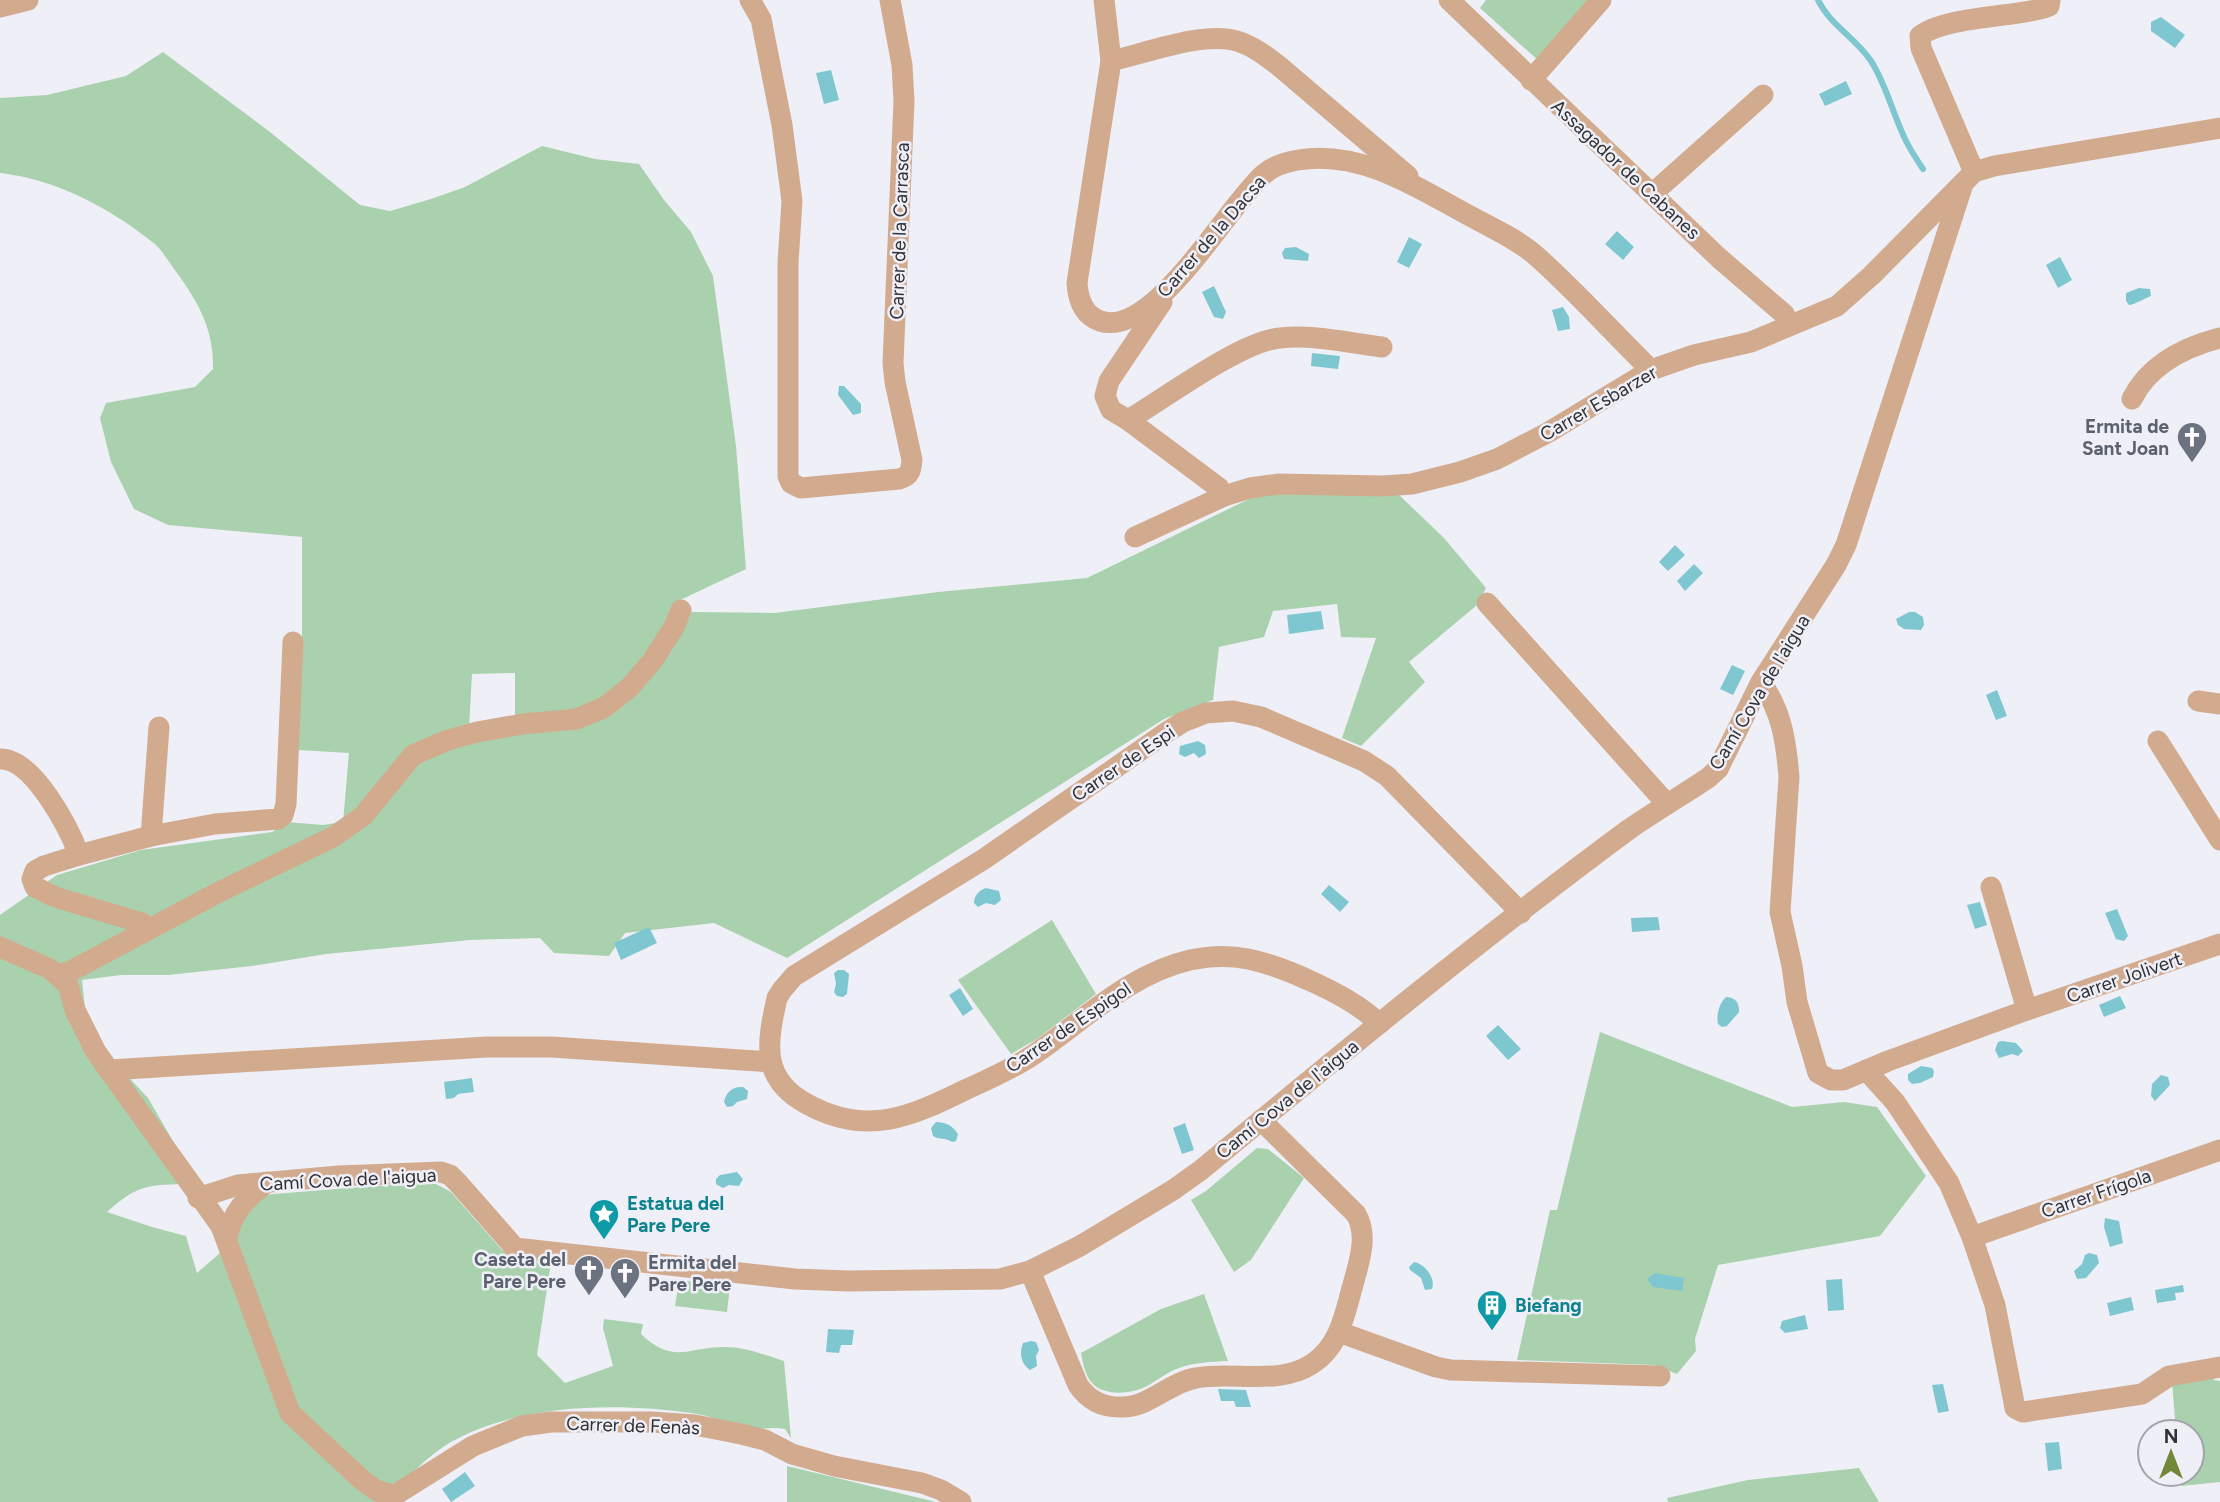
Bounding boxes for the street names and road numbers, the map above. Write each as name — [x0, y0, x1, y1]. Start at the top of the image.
street label: Assagador de Cabanes — [1547, 95, 1705, 244]
street label: Carrer de la Carrasca — [885, 142, 914, 320]
street label: Carrer de la Dacsa — [1152, 171, 1271, 302]
street label: Carrer Esbarzer — [1536, 360, 1661, 446]
street label: Camí Cova de l'aigua — [1704, 611, 1815, 774]
street label: Carrer de Espi — [1067, 720, 1179, 806]
street label: Carrer Jolivert — [2063, 947, 2185, 1008]
street label: Carrer de Espigol — [1001, 977, 1135, 1078]
street label: Camí Cova de l'aigua — [1211, 1035, 1363, 1164]
street label: Camí Cova de l'aigua — [259, 1163, 437, 1196]
street label: Carrer Frígola — [2038, 1164, 2154, 1223]
street label: Carrer de Fenàs — [566, 1412, 700, 1439]

